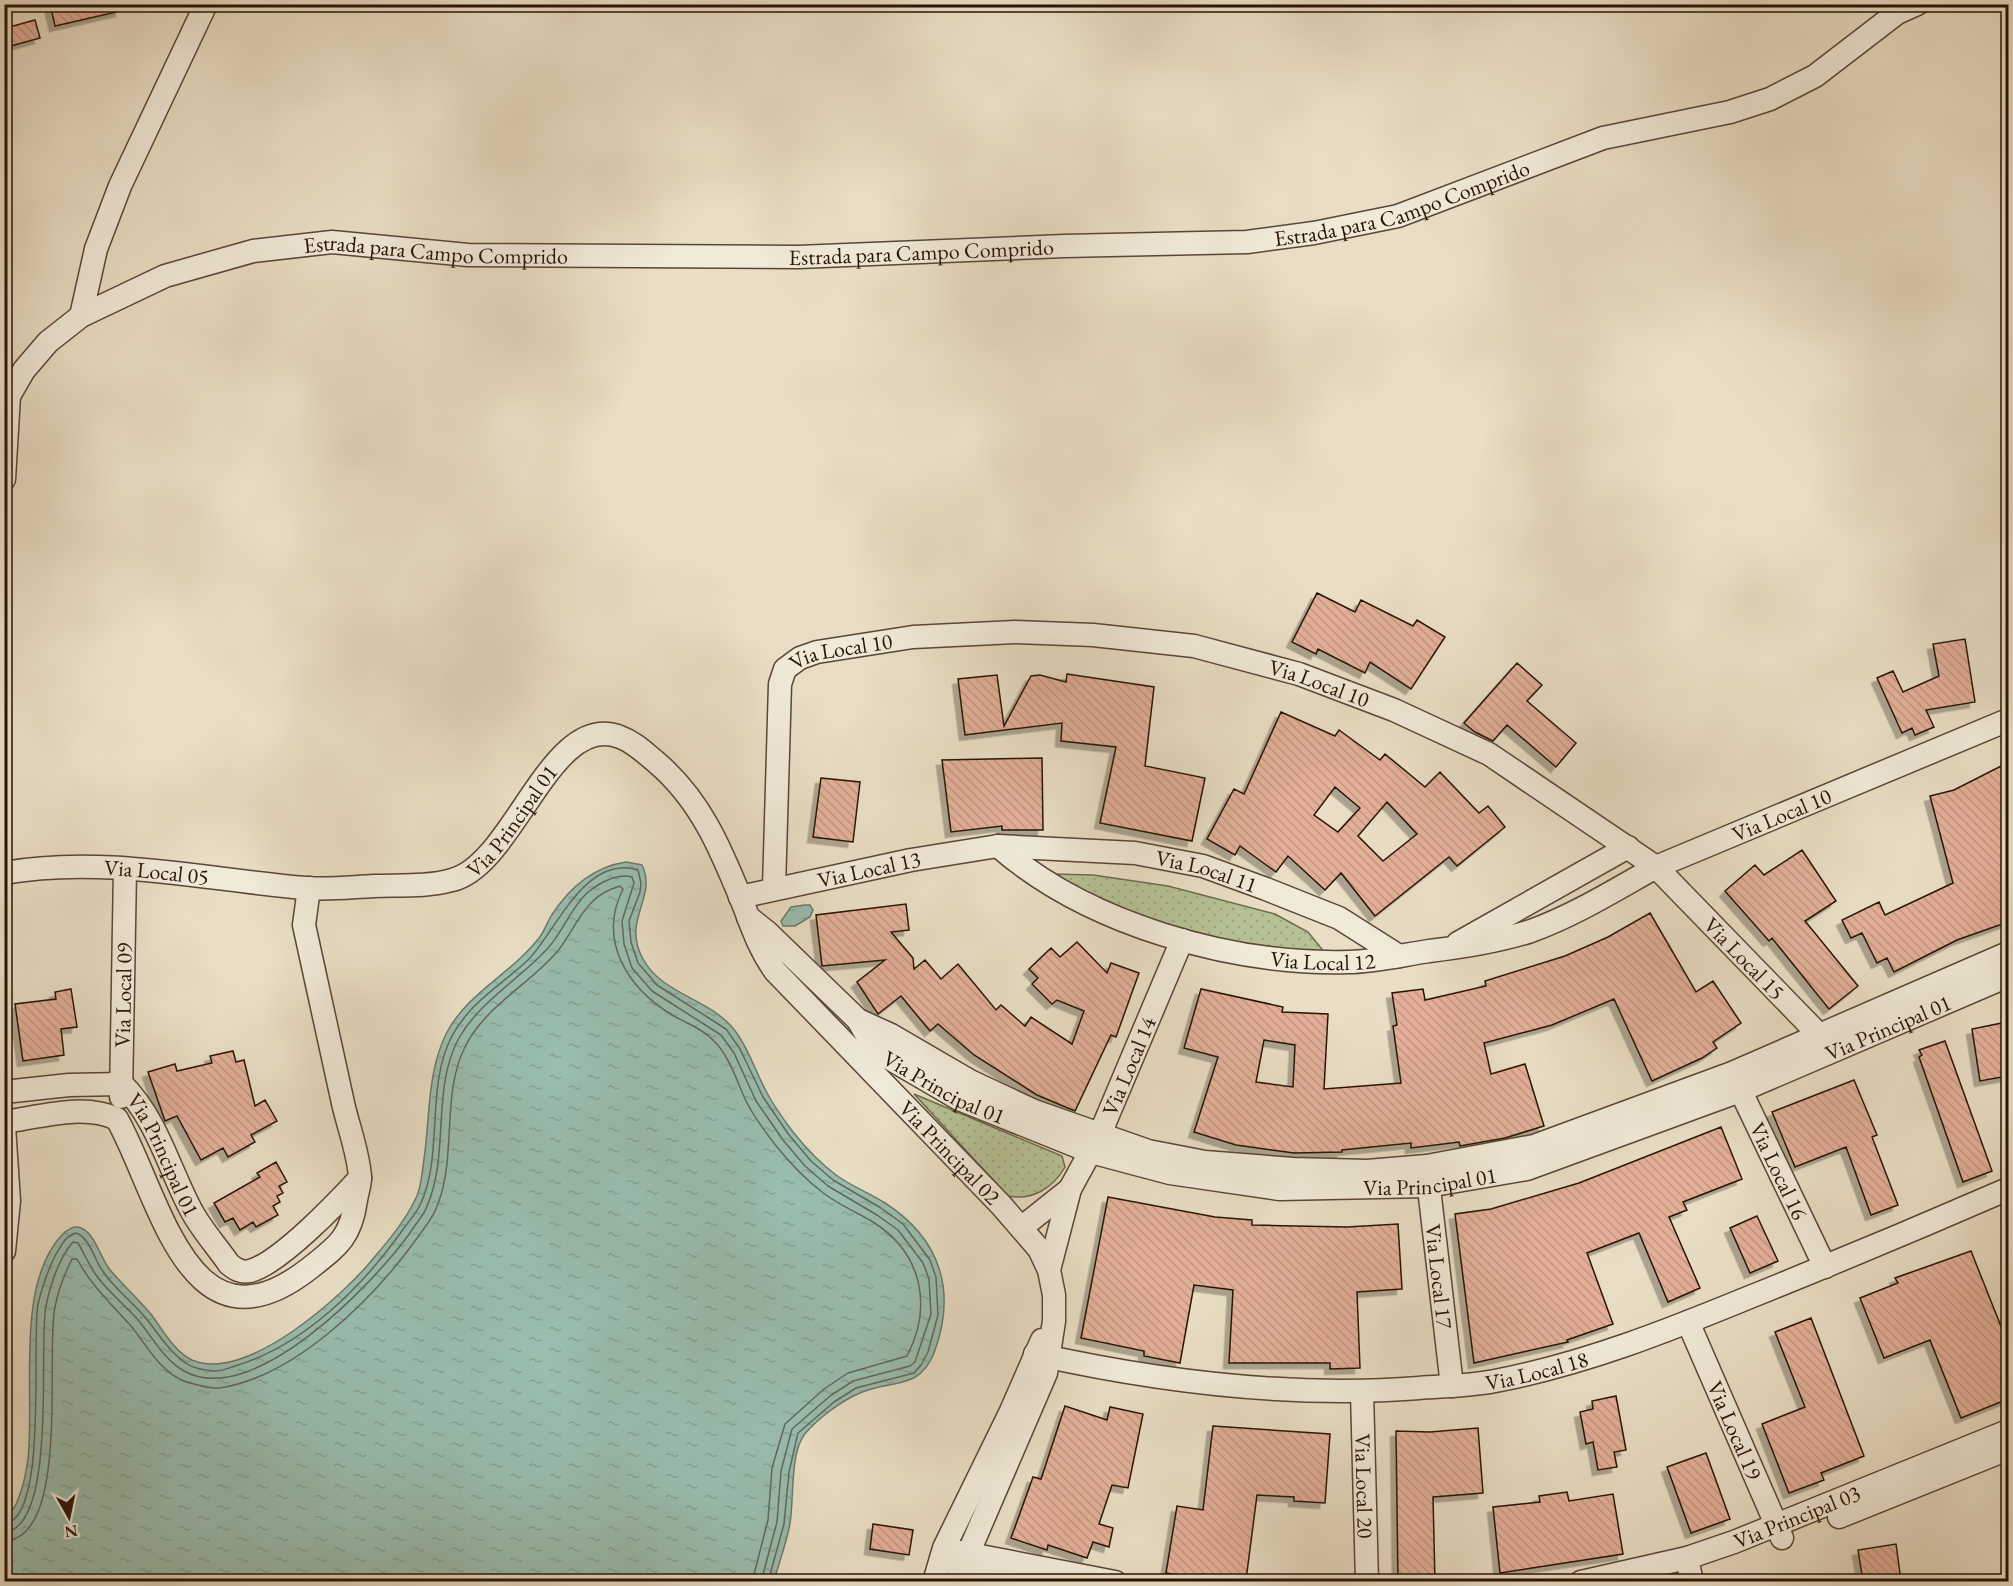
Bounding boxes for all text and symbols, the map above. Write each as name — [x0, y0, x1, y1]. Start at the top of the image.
street label: Estrada para Campo Comprido — [1272, 153, 1534, 253]
street label: Estrada para Campo Comprido — [302, 228, 568, 271]
street label: Estrada para Campo Comprido — [789, 232, 1054, 272]
street label: Via Local 10 — [783, 626, 895, 677]
street label: Via Local 10 — [1266, 653, 1374, 715]
street label: Via Principal 01 — [460, 759, 564, 884]
street label: Via Local 10 — [1728, 781, 1836, 849]
street label: Via Local 11 — [1153, 843, 1261, 900]
street label: Via Local 13 — [815, 845, 923, 895]
street label: Via Local 05 — [103, 853, 210, 892]
street label: Via Local 15 — [1697, 911, 1791, 1006]
street label: Via Local 09 — [108, 942, 139, 1048]
street label: Via Local 12 — [1269, 944, 1377, 977]
street label: Via Principal 01 — [1821, 988, 1956, 1068]
street label: Via Local 14 — [1095, 1012, 1163, 1120]
street label: Via Principal 01 — [877, 1044, 1009, 1131]
street label: Via Principal 01 — [120, 1087, 206, 1222]
street label: Via Principal 02 — [892, 1094, 1007, 1211]
street label: Via Local 16 — [1743, 1117, 1814, 1225]
street label: Via Principal 01 — [1363, 1160, 1499, 1202]
street label: Via Local 17 — [1418, 1223, 1459, 1331]
street label: Via Local 18 — [1483, 1344, 1592, 1398]
street label: Via Local 19 — [1700, 1377, 1769, 1485]
street label: Via Local 20 — [1348, 1433, 1380, 1539]
street label: Via Principal 03 — [1729, 1478, 1865, 1556]
north arrow — [39, 1487, 99, 1547]
text: N — [63, 1520, 79, 1543]

